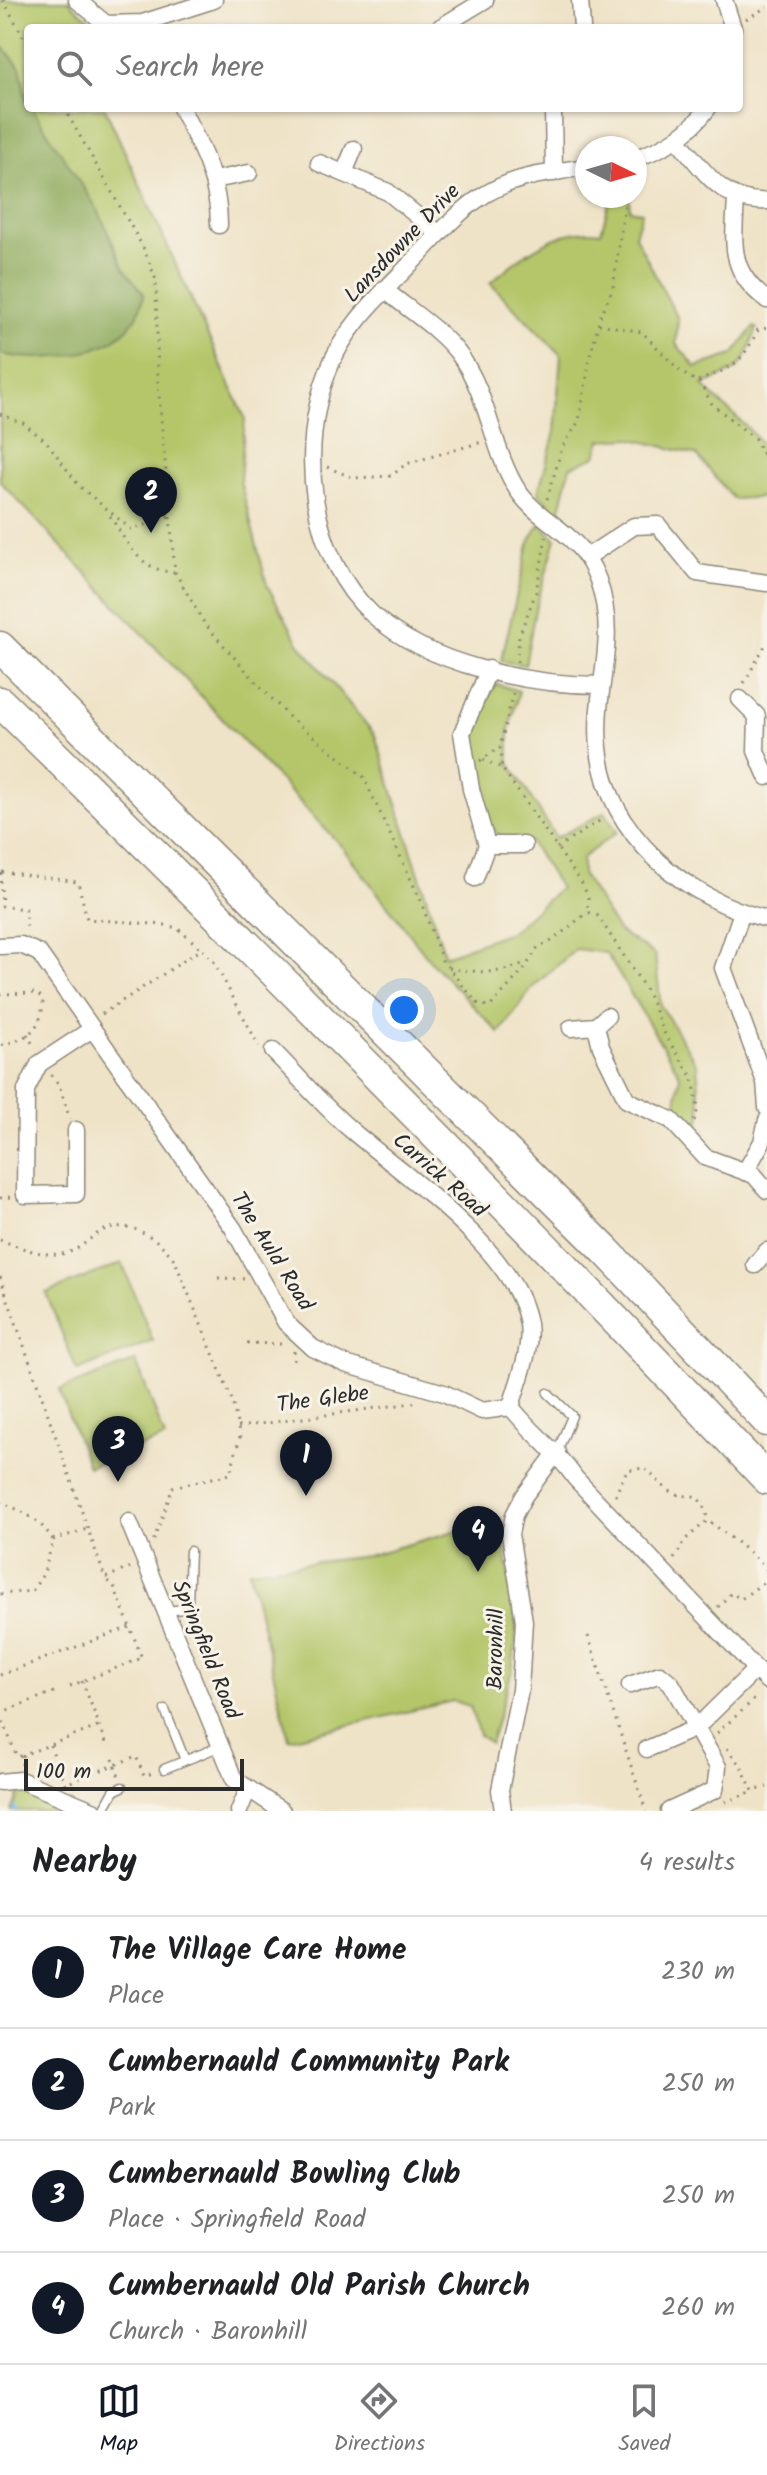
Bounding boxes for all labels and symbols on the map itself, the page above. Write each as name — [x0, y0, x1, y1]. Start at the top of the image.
north arrow — [575, 136, 647, 208]
street label: Lansdowne Drive — [336, 176, 470, 312]
pin: 2 — [125, 467, 177, 533]
your location — [384, 990, 424, 1030]
street label: Carrick Road — [384, 1125, 495, 1228]
street label: The Auld Road — [220, 1185, 322, 1320]
street label: The Glebe — [275, 1376, 371, 1424]
pin: 3 — [92, 1416, 144, 1482]
pin: 1 — [280, 1430, 332, 1496]
pin: 4 — [452, 1506, 504, 1572]
street label: Springfield Road — [161, 1575, 249, 1726]
street label: Baronhill — [479, 1608, 515, 1690]
scale bar — [24, 1755, 244, 1791]

